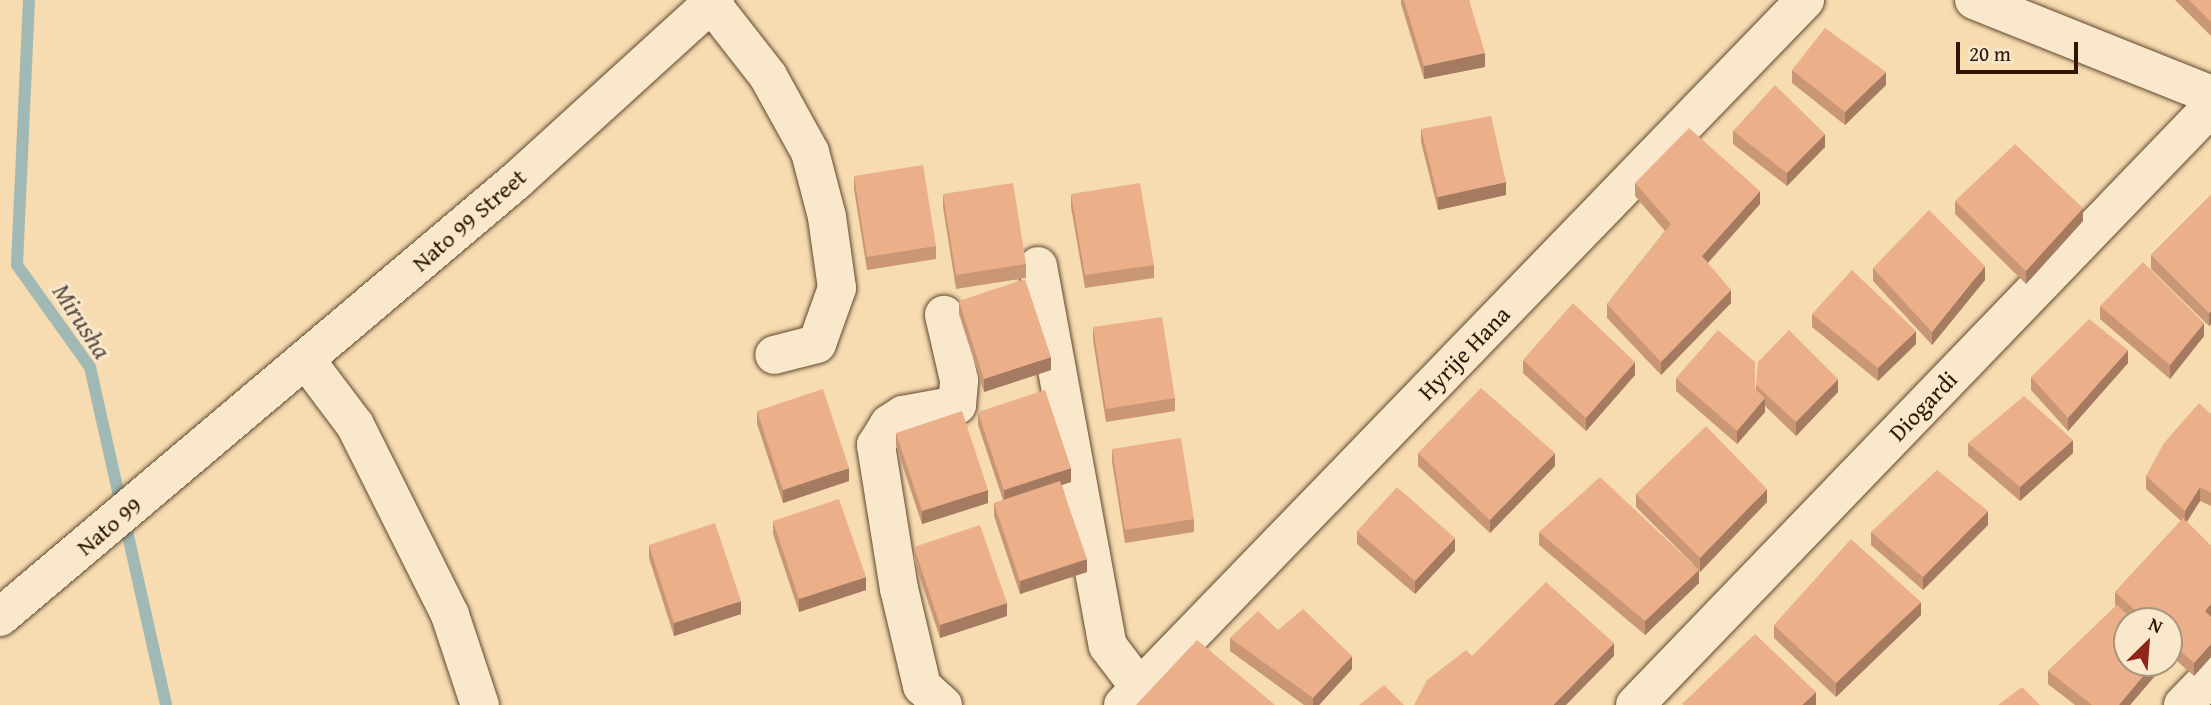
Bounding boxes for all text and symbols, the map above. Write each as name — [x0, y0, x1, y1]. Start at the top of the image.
scale bar — [1959, 28, 2082, 72]
text: 20 m — [1969, 38, 2011, 69]
street label: Nato 99 Street — [406, 163, 532, 277]
water label: Mirusha — [46, 277, 118, 365]
street label: Hyrije Hana — [1412, 300, 1516, 406]
street label: Diogardi — [1883, 365, 1963, 447]
street label: Nato 99 — [71, 490, 147, 562]
north arrow — [2113, 607, 2183, 677]
text: N — [2144, 609, 2168, 640]

